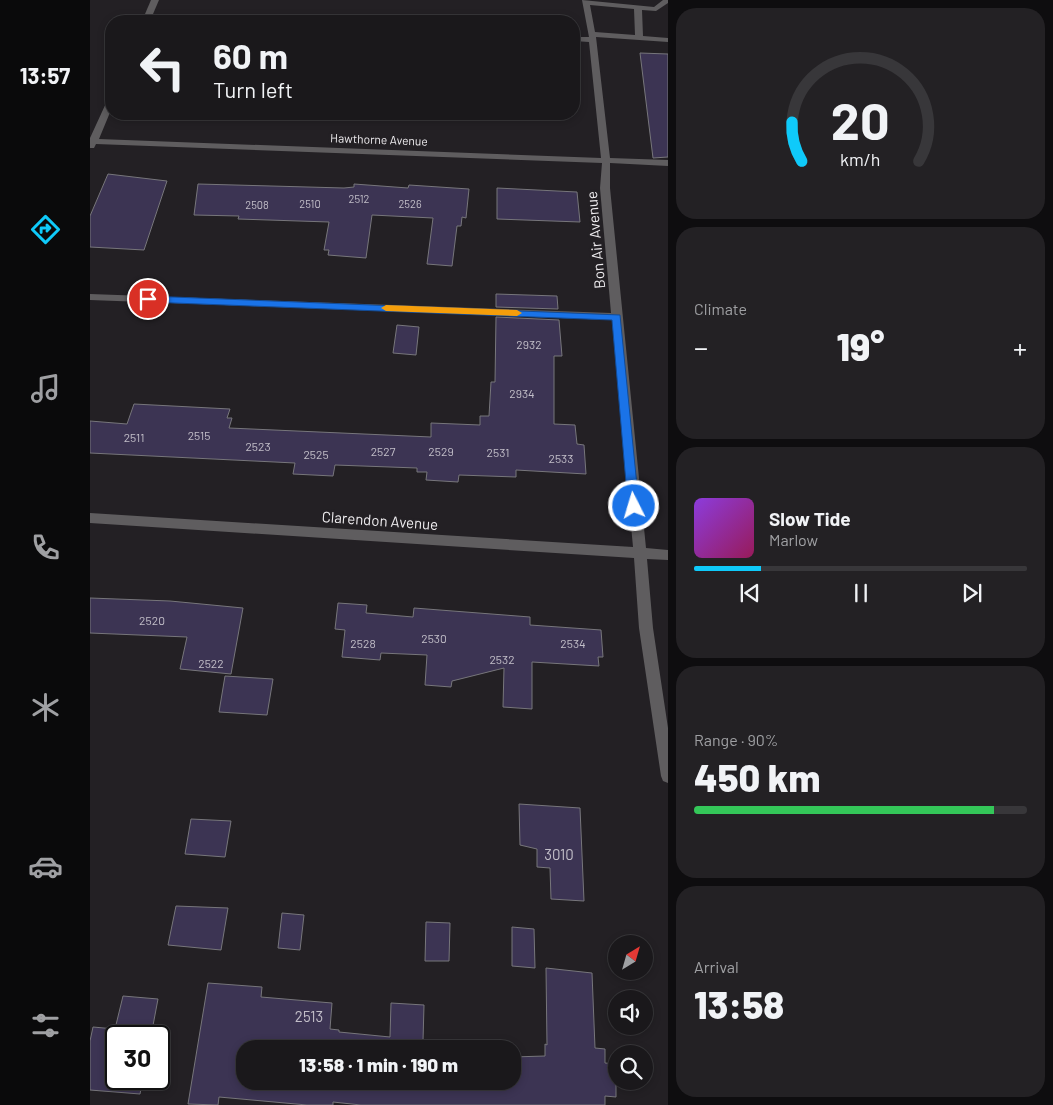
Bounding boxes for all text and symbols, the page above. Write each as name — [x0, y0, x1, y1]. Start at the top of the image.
text: 60 m — [213, 34, 288, 76]
icon: left — [130, 35, 195, 100]
text: 13:57 — [20, 62, 70, 88]
text: Turn left — [213, 76, 293, 102]
text: 20 — [831, 88, 890, 150]
street label: Hawthorne Avenue — [330, 130, 428, 148]
text: km/h — [840, 148, 881, 170]
street label: Bon Air Avenue — [582, 191, 608, 289]
house number: 2512 — [349, 192, 370, 205]
house number: 2510 — [299, 197, 321, 210]
house number: 2526 — [398, 197, 422, 210]
house number: 2508 — [245, 198, 269, 211]
icon: directions — [28, 212, 63, 247]
pin — [127, 278, 169, 320]
icon: arrive — [134, 285, 162, 313]
text: Climate — [694, 299, 747, 318]
text: 19° — [837, 323, 885, 369]
text: − — [694, 330, 708, 364]
text: + — [1013, 330, 1027, 364]
house number: 2932 — [516, 337, 542, 351]
icon: music — [28, 371, 63, 406]
house number: 2934 — [509, 386, 535, 400]
house number: 2515 — [188, 428, 210, 442]
house number: 2511 — [124, 430, 144, 444]
house number: 2523 — [245, 439, 271, 453]
house number: 2527 — [371, 444, 396, 458]
house number: 2529 — [428, 444, 454, 458]
house number: 2531 — [487, 445, 509, 459]
house number: 2525 — [303, 447, 329, 461]
house number: 2533 — [549, 451, 573, 465]
position arrow — [607, 479, 659, 531]
street label: Clarendon Avenue — [321, 507, 439, 533]
text: Slow Tide — [769, 507, 851, 530]
icon: phone — [28, 530, 63, 565]
text: Marlow — [769, 530, 818, 549]
icon: previous — [736, 579, 764, 607]
icon: pause — [847, 579, 875, 607]
icon: next — [958, 579, 986, 607]
house number: 2520 — [139, 613, 165, 627]
house number: 2530 — [421, 631, 447, 645]
house number: 2528 — [350, 636, 376, 650]
house number: 2534 — [560, 636, 586, 650]
house number: 2532 — [489, 652, 515, 666]
house number: 2522 — [198, 656, 224, 670]
icon: climate — [28, 690, 63, 725]
text: Range · 90% — [694, 730, 778, 749]
text: 450 km — [694, 754, 820, 800]
house number: 3010 — [544, 845, 574, 863]
icon: car — [28, 849, 63, 884]
north arrow — [608, 935, 652, 980]
map controls — [608, 935, 653, 1090]
text: Arrival — [694, 957, 739, 976]
text: 13:58 — [694, 981, 784, 1027]
button: sound — [608, 990, 653, 1035]
house number: 2513 — [295, 1007, 323, 1025]
icon: filters — [28, 1008, 63, 1043]
speed limit sign: 30 — [105, 1025, 170, 1090]
button: search — [608, 1045, 653, 1090]
text: 13:58 · 1 min · 190 m — [299, 1053, 458, 1076]

